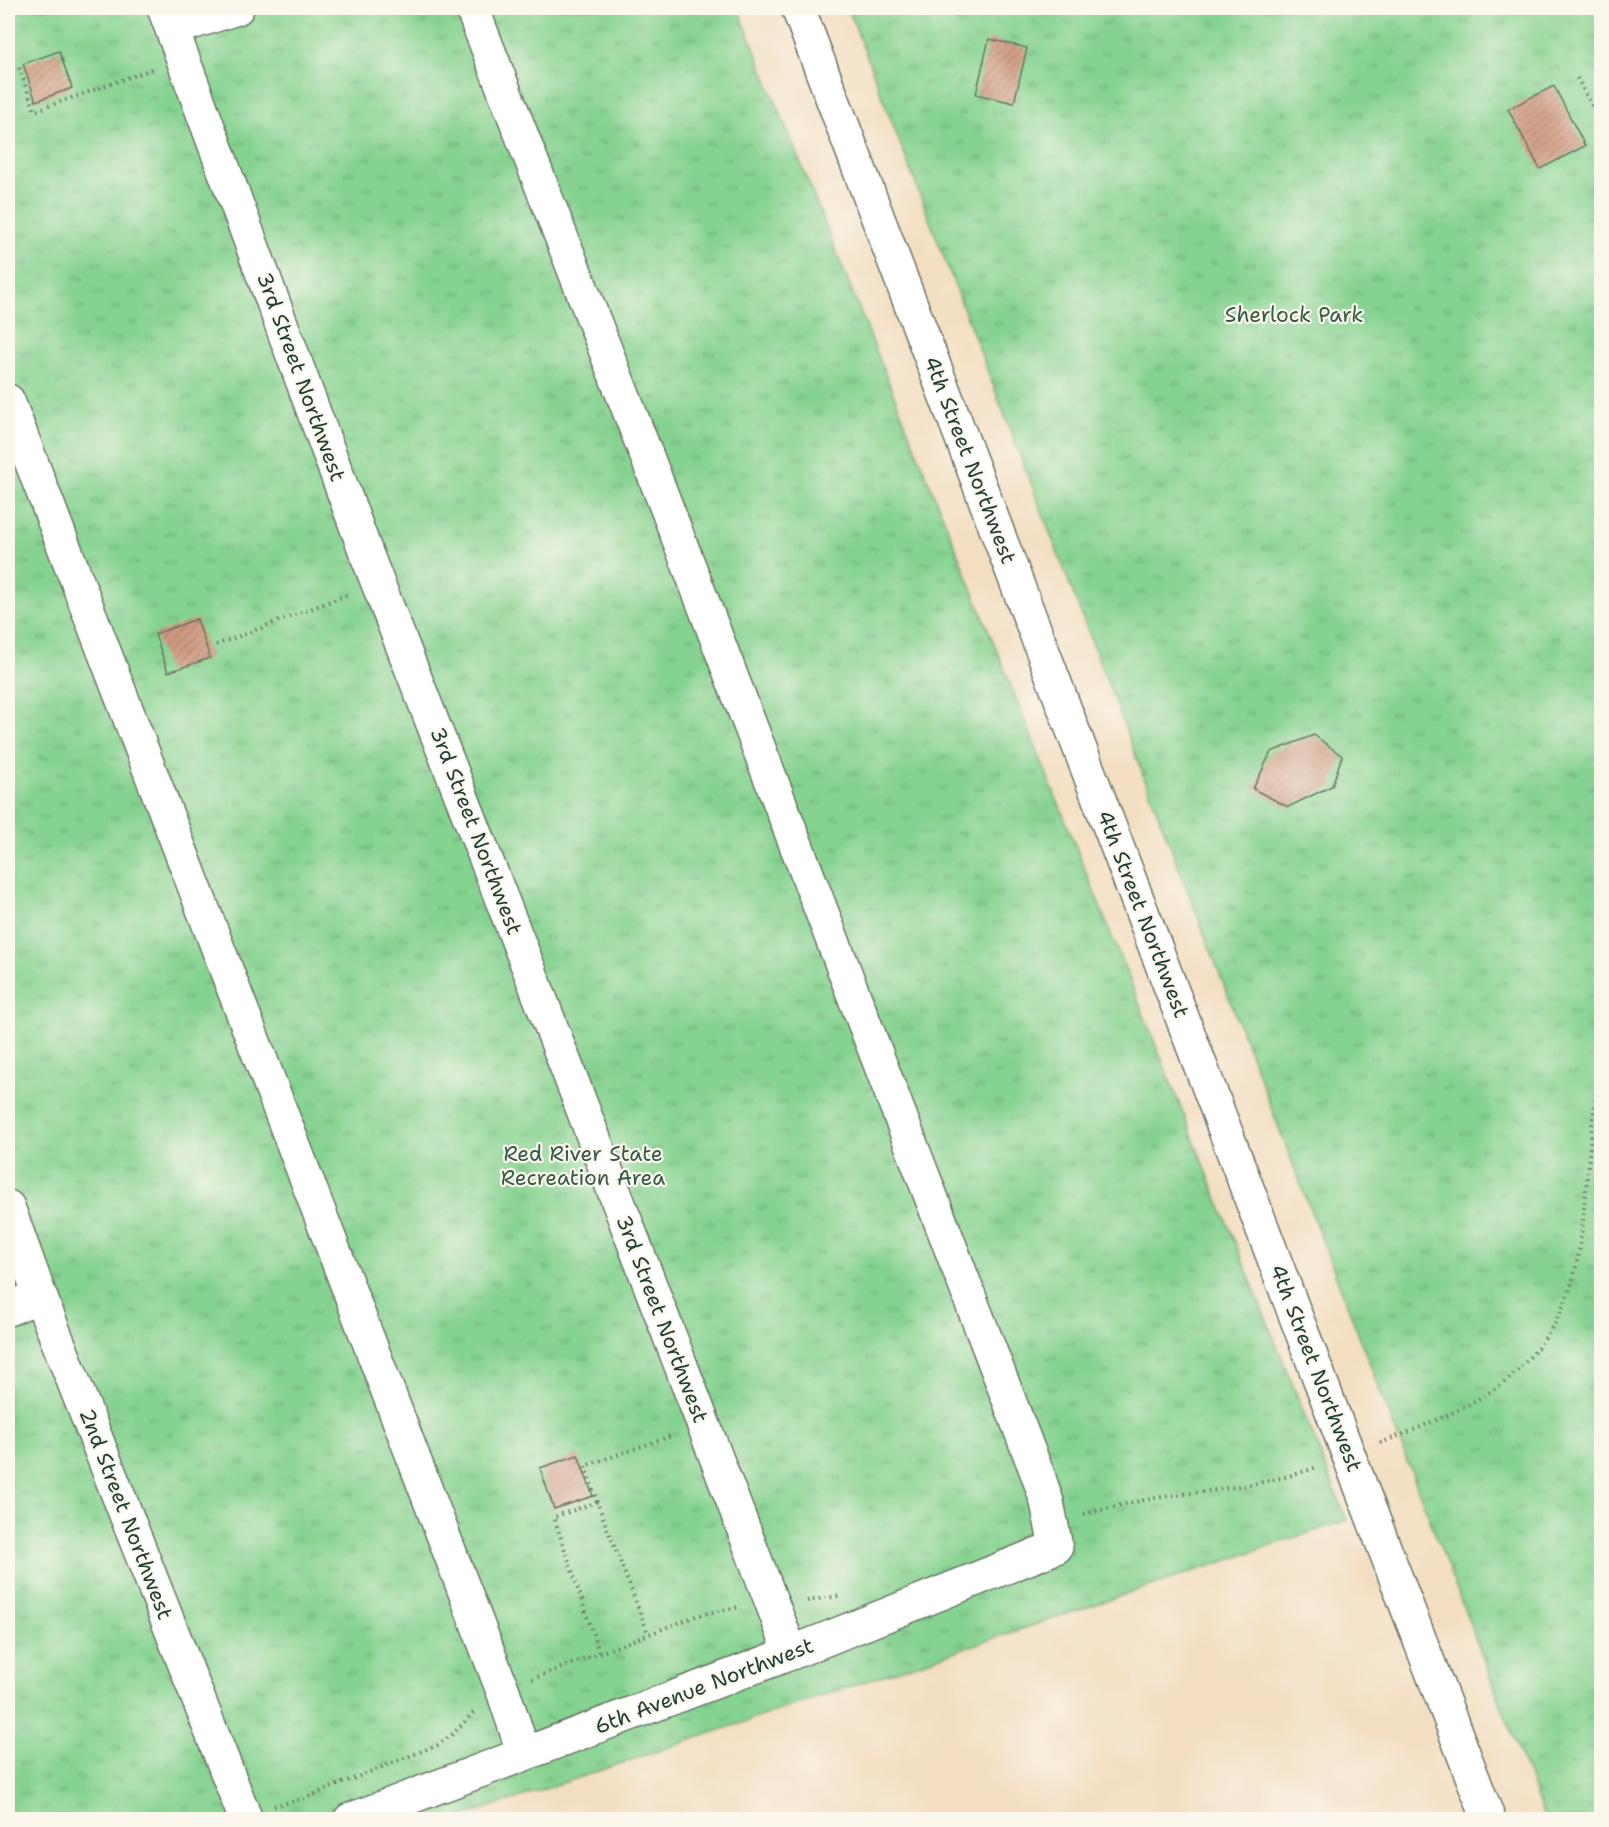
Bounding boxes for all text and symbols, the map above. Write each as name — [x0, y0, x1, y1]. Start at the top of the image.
street label: 3rd Street Northwest — [250, 269, 352, 485]
park label: Sherlock Park — [1225, 301, 1363, 329]
street label: 4th Street Northwest — [917, 352, 1023, 568]
street label: 3rd Street Northwest — [423, 723, 529, 939]
street label: 4th Street Northwest — [1090, 806, 1196, 1022]
park label: Red River State Recreation Area — [501, 1140, 665, 1192]
street label: 3rd Street Northwest — [609, 1211, 715, 1427]
street label: 4th Street Northwest — [1263, 1260, 1369, 1476]
street label: 2nd Street Northwest — [73, 1404, 179, 1624]
street label: 6th Avenue Northwest — [591, 1631, 817, 1741]

